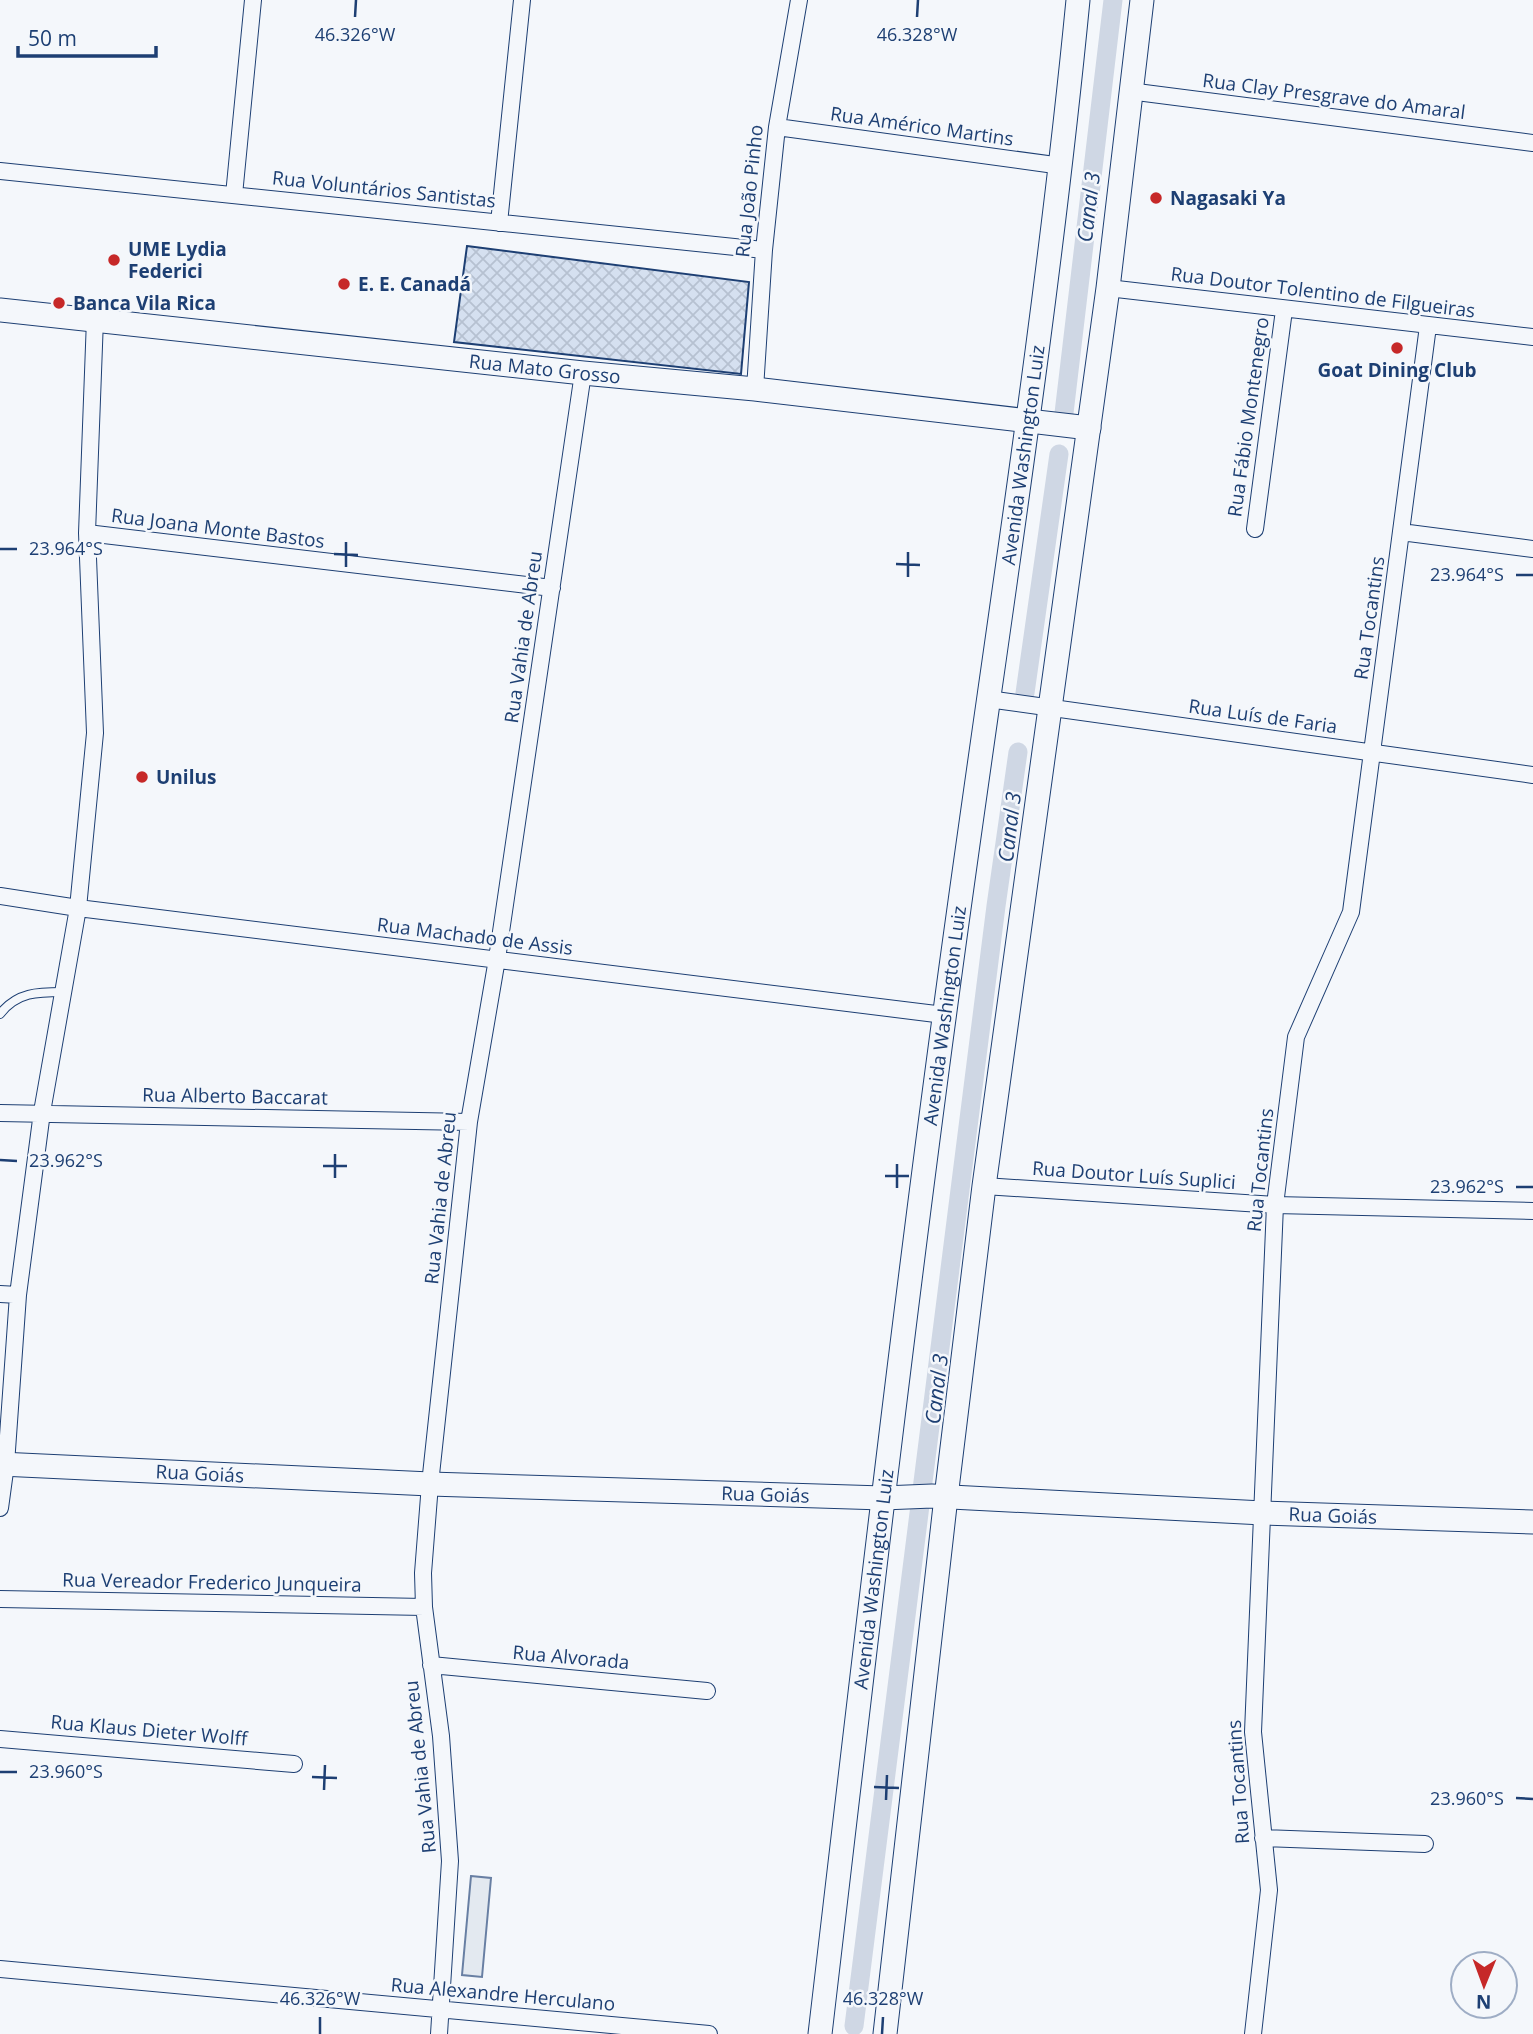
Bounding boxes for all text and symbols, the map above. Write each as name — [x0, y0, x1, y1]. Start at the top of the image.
scale bar — [18, 14, 156, 58]
text: 46.326°W — [315, 22, 396, 46]
text: 46.328°W — [877, 22, 958, 46]
text: 50 m — [28, 24, 77, 52]
street label: Rua Clay Presgrave do Amaral — [1201, 67, 1467, 125]
street label: Rua Américo Martins — [829, 100, 1015, 152]
street label: Rua João Pinho — [729, 123, 769, 259]
street label: Rua Voluntários Santistas — [271, 164, 497, 214]
water label: Canal 3 — [1070, 170, 1106, 244]
place label: Nagasaki Ya — [1170, 185, 1286, 211]
marker: Nagasaki Ya — [1148, 190, 1164, 206]
place label: UME Lydia Federici — [128, 236, 227, 284]
marker: UME Lydia Federici — [106, 252, 122, 268]
street label: Rua Doutor Tolentino de Filgueiras — [1169, 260, 1477, 324]
place label: E. E. Canadá — [358, 271, 471, 297]
marker: E. E. Canadá — [336, 276, 352, 292]
place label: Banca Vila Rica — [73, 290, 216, 316]
marker: Banca Vila Rica — [51, 295, 67, 311]
street label: Rua Fábio Montenegro — [1221, 315, 1275, 519]
marker: Goat Dining Club — [1389, 340, 1405, 356]
street label: Avenida Washington Luiz — [995, 344, 1051, 567]
street label: Rua Mato Grosso — [468, 348, 622, 389]
place label: Goat Dining Club — [1318, 357, 1476, 383]
street label: Rua Joana Monte Bastos — [110, 502, 326, 554]
text: 23.964°S — [29, 536, 103, 560]
street label: Rua Vahia de Abreu — [498, 549, 548, 725]
street label: Rua Tocantins — [1347, 555, 1391, 681]
text: 23.964°S — [1430, 562, 1504, 586]
street label: Rua Luís de Faria — [1187, 693, 1339, 739]
place label: Unilus — [156, 764, 216, 790]
marker: Unilus — [134, 769, 150, 785]
water label: Canal 3 — [991, 790, 1027, 864]
street label: Avenida Washington Luiz — [917, 904, 972, 1127]
street label: Rua Machado de Assis — [376, 911, 574, 961]
street label: Rua Alberto Baccarat — [142, 1081, 328, 1111]
street label: Rua Tocantins — [1241, 1107, 1279, 1233]
street label: Rua Vahia de Abreu — [418, 1110, 462, 1286]
text: 23.962°S — [29, 1148, 103, 1172]
street label: Rua Doutor Luís Suplici — [1031, 1155, 1237, 1195]
text: 23.962°S — [1430, 1174, 1504, 1198]
water label: Canal 3 — [918, 1352, 954, 1426]
street label: Rua Goiás — [155, 1458, 245, 1488]
street label: Avenida Washington Luiz — [848, 1468, 900, 1691]
street label: Rua Goiás — [721, 1480, 810, 1509]
street label: Rua Goiás — [1288, 1501, 1378, 1530]
street label: Rua Vereador Frederico Junqueira — [62, 1566, 362, 1598]
street label: Rua Alvorada — [512, 1639, 630, 1675]
street label: Rua Vahia de Abreu — [398, 1679, 442, 1855]
street label: Rua Klaus Dieter Wolff — [50, 1708, 250, 1752]
street label: Rua Tocantins — [1221, 1719, 1255, 1845]
text: 23.960°S — [29, 1759, 103, 1783]
text: 23.960°S — [1430, 1786, 1504, 1810]
north arrow — [1449, 1950, 1519, 2020]
street label: Rua Alexandre Herculano — [390, 1971, 616, 2017]
text: 46.326°W — [280, 1986, 361, 2010]
text: 46.328°W — [843, 1986, 924, 2010]
text: N — [1476, 1989, 1492, 2015]

